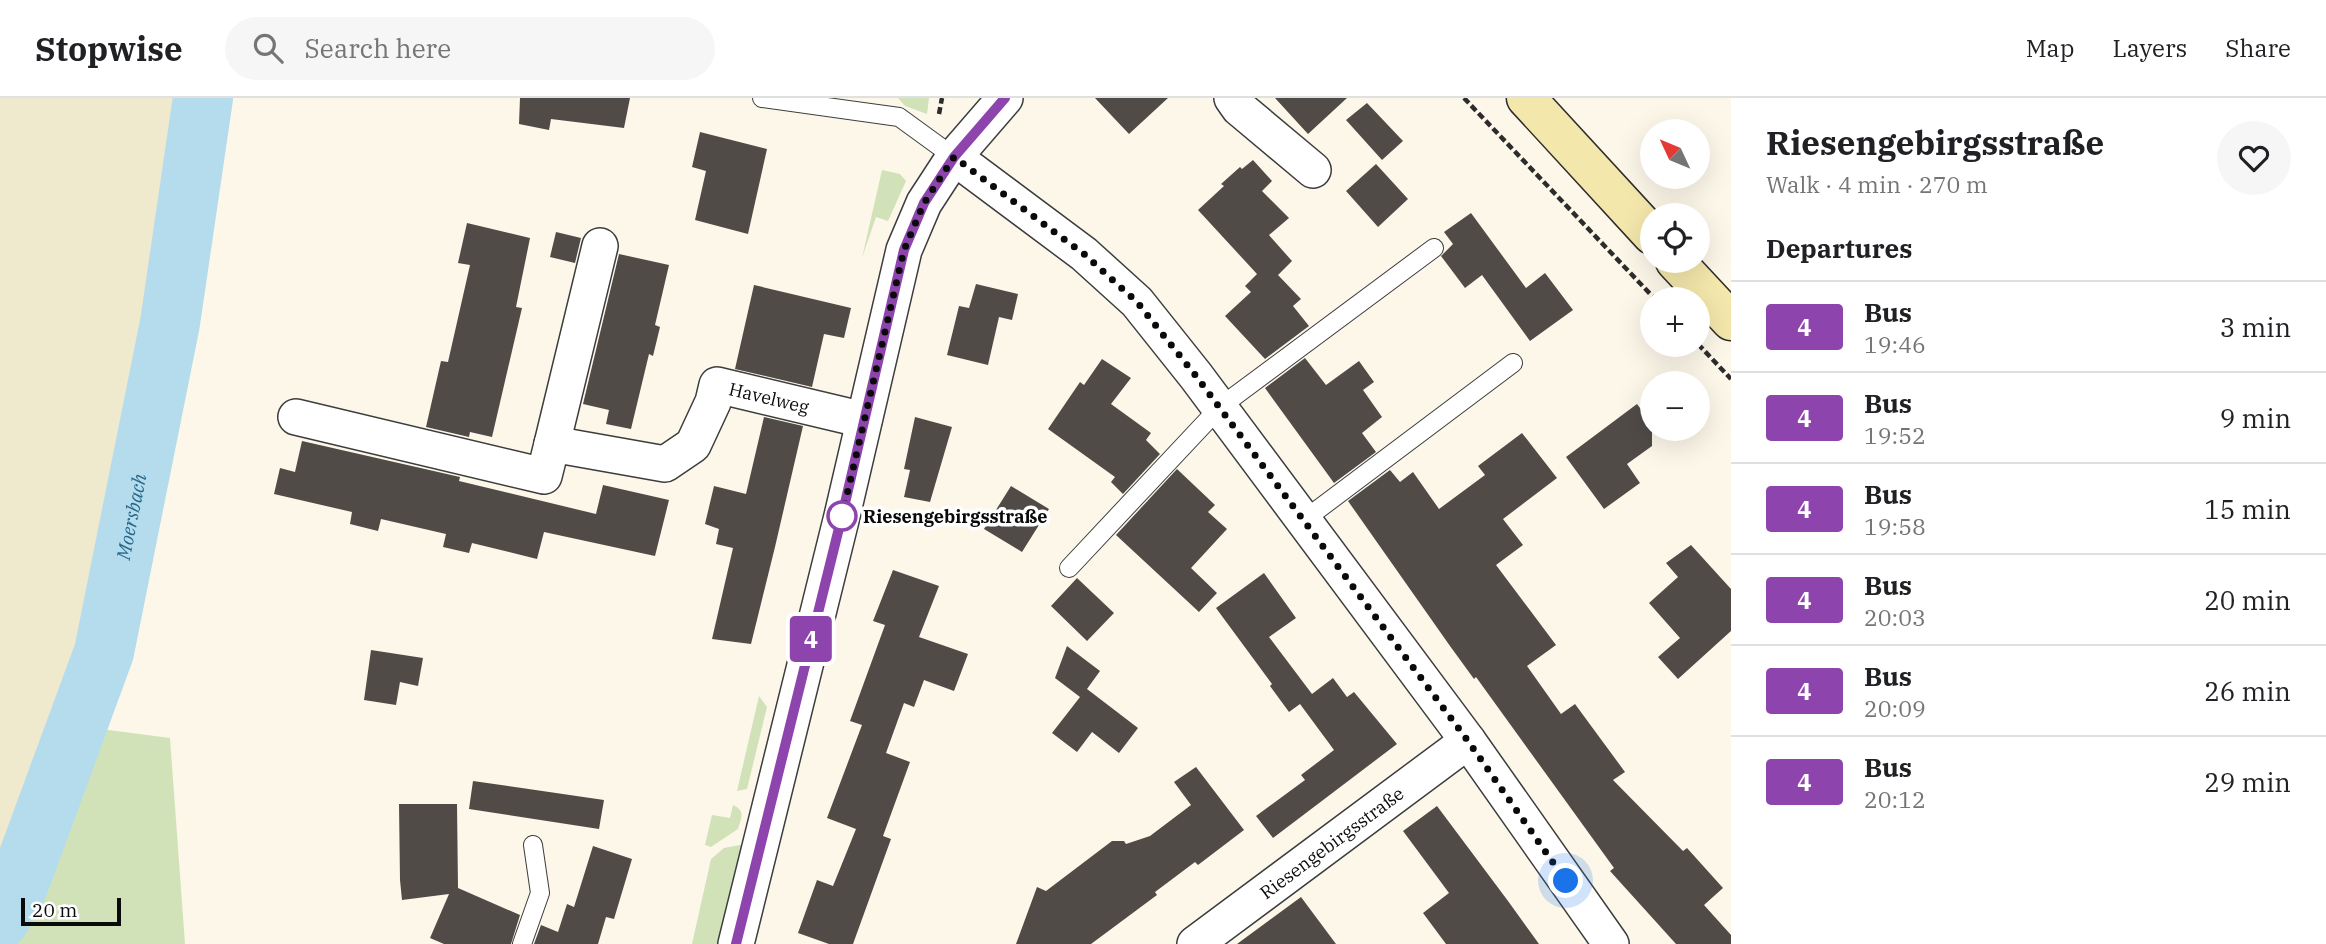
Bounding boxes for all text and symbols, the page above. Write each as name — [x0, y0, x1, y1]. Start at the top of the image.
search box — [225, 17, 715, 80]
text: Stopwise — [35, 27, 183, 70]
icon: search — [249, 29, 287, 67]
text: Search here — [305, 31, 451, 65]
text: Map — [2026, 32, 2074, 64]
text: Layers — [2112, 32, 2187, 64]
text: Share — [2225, 32, 2291, 64]
north arrow — [1640, 119, 1710, 189]
map controls — [1640, 119, 1710, 441]
text: Riesengebirgsstraße — [1766, 121, 2104, 164]
button: heart — [2217, 121, 2291, 195]
text: Walk · 4 min · 270 m — [1766, 169, 1988, 199]
button: locate — [1640, 203, 1710, 273]
text: Departures — [1766, 231, 1912, 265]
button: + — [1640, 287, 1710, 357]
text: Bus — [1864, 295, 1912, 329]
text: 3 min — [2220, 310, 2291, 344]
text: 4 — [1797, 311, 1812, 343]
text: 19:46 — [1864, 329, 1926, 359]
button: − — [1640, 371, 1710, 441]
street label: Havelweg — [727, 377, 812, 418]
text: Bus — [1864, 386, 1912, 420]
text: 9 min — [2220, 401, 2291, 435]
text: 4 — [1797, 402, 1812, 434]
text: 19:52 — [1864, 420, 1926, 450]
water label: Moersbach — [111, 471, 152, 563]
text: Bus — [1864, 477, 1912, 511]
text: 15 min — [2204, 492, 2291, 526]
text: 4 — [1797, 493, 1812, 525]
marker: Riesengebirgsstraße — [827, 501, 857, 531]
place label: Riesengebirgsstraße — [863, 505, 1047, 528]
text: 19:58 — [1864, 511, 1926, 541]
text: Bus — [1864, 568, 1912, 602]
text: 20 min — [2204, 583, 2291, 617]
text: 4 — [1797, 584, 1812, 616]
text: 20:03 — [1864, 602, 1926, 632]
line badge: 4 — [788, 616, 834, 662]
text: 4 — [804, 623, 818, 655]
text: Bus — [1864, 659, 1912, 693]
text: 26 min — [2204, 674, 2291, 708]
text: 4 — [1797, 675, 1812, 707]
text: 20:09 — [1864, 693, 1926, 723]
text: Bus — [1864, 750, 1912, 784]
text: 29 min — [2204, 765, 2291, 799]
text: 4 — [1797, 766, 1812, 798]
street label: Riesengebirgsstraße — [1255, 782, 1408, 904]
text: 20:12 — [1864, 784, 1926, 814]
your location — [1548, 863, 1583, 898]
scale bar — [21, 895, 121, 927]
text: 20 m — [32, 898, 77, 922]

